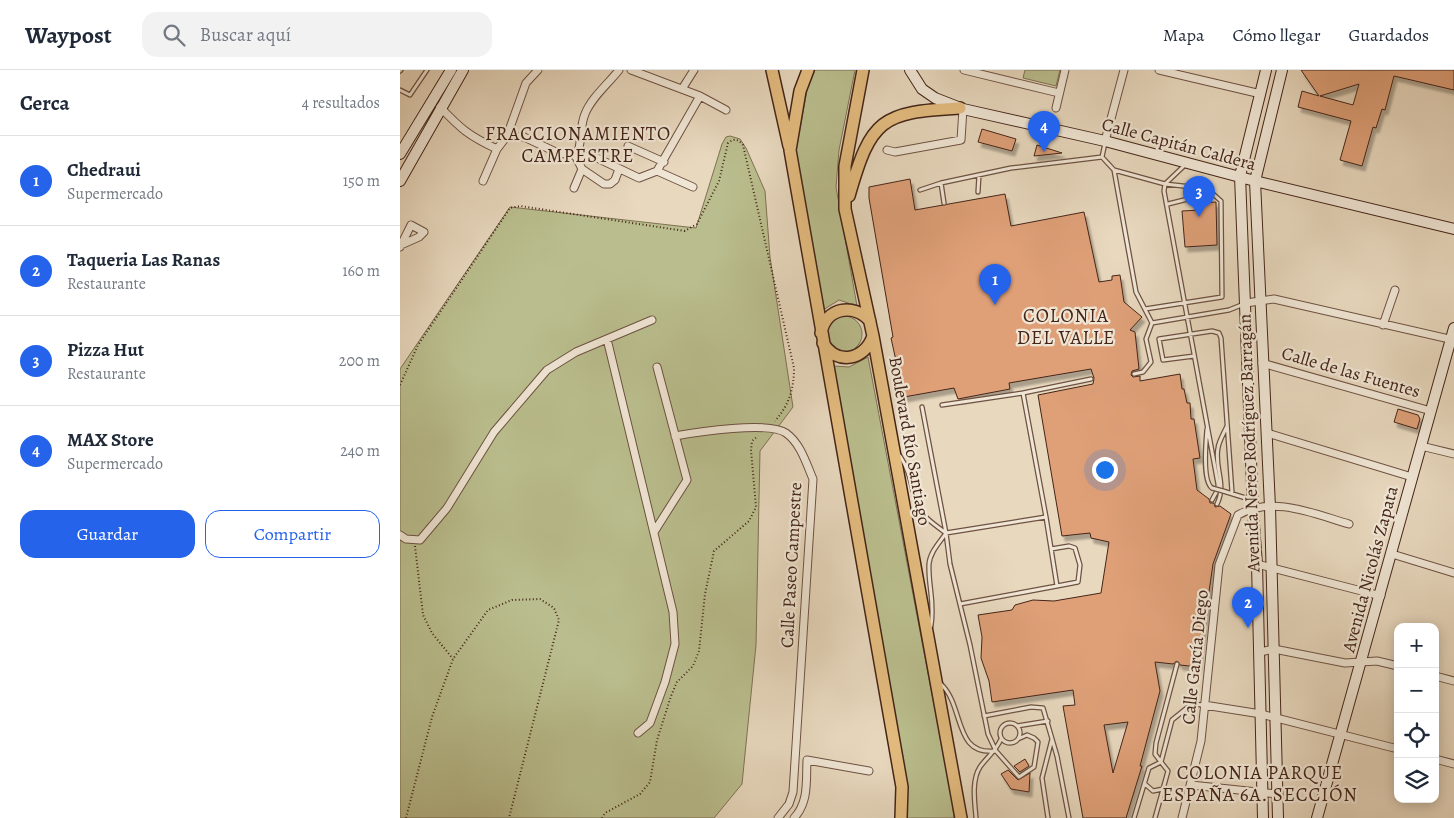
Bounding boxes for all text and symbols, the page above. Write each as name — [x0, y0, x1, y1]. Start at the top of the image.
search box — [142, 12, 492, 57]
text: Waypost — [25, 19, 112, 51]
icon: search — [160, 21, 188, 49]
text: Buscar aquí — [200, 22, 291, 48]
text: Mapa — [1163, 23, 1204, 47]
text: Cómo llegar — [1232, 23, 1321, 47]
text: Guardados — [1349, 23, 1429, 47]
text: Cerca — [20, 89, 70, 117]
text: 4 resultados — [302, 92, 380, 114]
pin: 4 — [1028, 111, 1060, 152]
street label: Calle Capitán Caldera — [1099, 112, 1259, 176]
district label: FRACCIONAMIENTO CAMPESTRE — [485, 121, 671, 169]
text: Chedraui — [67, 157, 141, 183]
text: 1 — [33, 170, 39, 192]
text: 150 m — [343, 170, 380, 192]
pin: 3 — [1183, 176, 1215, 217]
text: Supermercado — [67, 183, 163, 205]
text: Taqueria Las Ranas — [67, 247, 220, 273]
text: 2 — [32, 260, 40, 282]
text: 160 m — [342, 260, 380, 282]
pin: 1 — [979, 264, 1011, 305]
text: Restaurante — [67, 273, 146, 295]
district label: COLONIA DEL VALLE — [1017, 303, 1115, 351]
street label: Avenida Nereo Rodríguez Barragán — [1232, 313, 1266, 574]
text: Pizza Hut — [67, 337, 144, 363]
street label: Calle de las Fuentes — [1279, 341, 1423, 403]
text: 3 — [33, 350, 39, 372]
text: 200 m — [339, 350, 380, 372]
street label: Boulevard Río Santiago — [883, 355, 937, 527]
text: Restaurante — [67, 363, 146, 385]
text: MAX Store — [67, 427, 154, 453]
text: 4 — [32, 440, 40, 462]
text: 240 m — [340, 440, 380, 462]
text: Supermercado — [67, 453, 163, 475]
your location — [1092, 457, 1118, 483]
street label: Calle Paseo Campestre — [775, 481, 807, 649]
street label: Avenida Nicolás Zapata — [1336, 483, 1404, 656]
button: Guardar — [20, 510, 195, 558]
button: Compartir — [205, 510, 380, 558]
pin: 2 — [1232, 587, 1264, 628]
street label: Calle García Diego — [1176, 588, 1214, 726]
map controls — [1394, 623, 1439, 803]
button: + — [1394, 623, 1439, 668]
button: − — [1394, 668, 1439, 713]
button: locate — [1394, 713, 1439, 758]
button: layers — [1394, 758, 1439, 803]
district label: COLONIA PARQUE ESPAÑA 6A. SECCIÓN — [1162, 760, 1358, 808]

